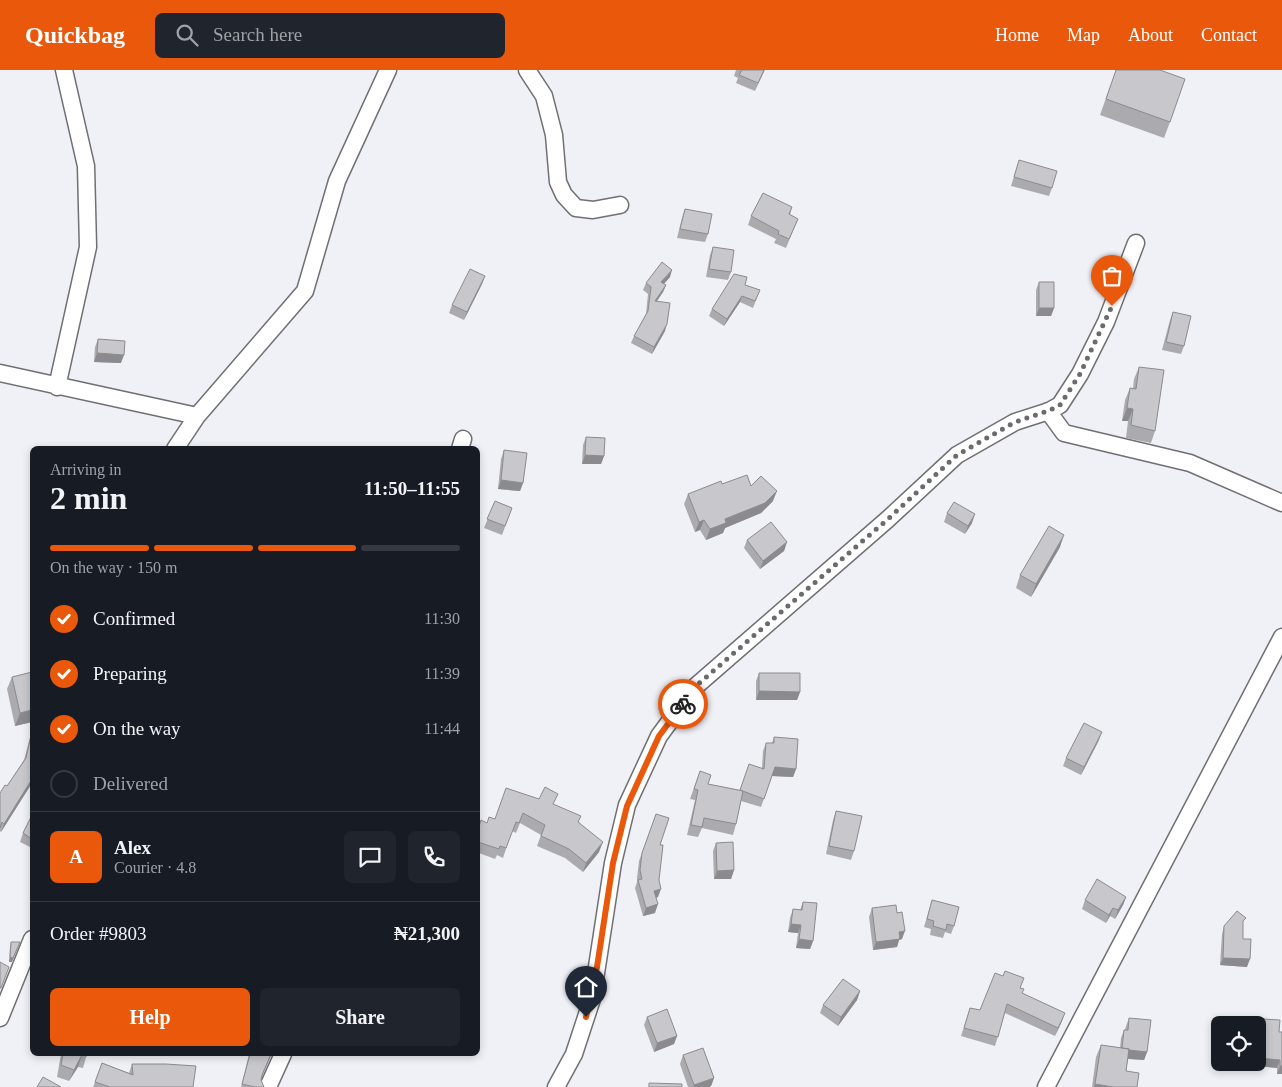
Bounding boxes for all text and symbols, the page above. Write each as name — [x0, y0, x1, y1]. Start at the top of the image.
search box — [155, 13, 505, 58]
icon: search — [173, 21, 201, 49]
text: Quickbag — [25, 22, 125, 48]
text: Search here — [213, 24, 302, 45]
text: Home — [995, 25, 1039, 45]
text: Map — [1067, 25, 1100, 45]
text: About — [1128, 25, 1173, 45]
text: Contact — [1201, 25, 1257, 45]
pin — [1091, 255, 1133, 306]
icon: bag — [1098, 262, 1126, 290]
text: Arriving in — [50, 461, 122, 478]
text: 11:50–11:55 — [364, 478, 460, 499]
text: 2 min — [50, 480, 127, 516]
text: On the way · 150 m — [50, 559, 178, 576]
icon: check — [50, 605, 78, 633]
text: Confirmed — [93, 608, 175, 629]
text: 11:30 — [424, 610, 460, 627]
icon: check — [50, 660, 78, 688]
text: Preparing — [93, 663, 167, 684]
text: 11:39 — [424, 665, 460, 682]
courier — [658, 679, 708, 729]
icon: bike — [669, 690, 697, 718]
icon: check — [50, 715, 78, 743]
text: On the way — [93, 718, 181, 739]
text: 11:44 — [424, 720, 460, 737]
text: Delivered — [93, 773, 168, 794]
button: chat — [344, 831, 396, 883]
button: phone — [408, 831, 460, 883]
text: Alex — [114, 837, 151, 858]
text: A — [69, 846, 83, 867]
text: Courier · 4.8 — [114, 859, 196, 876]
text: Order #9803 — [50, 923, 147, 944]
text: ₦21,300 — [394, 923, 460, 944]
pin — [565, 966, 607, 1017]
icon: home — [572, 973, 600, 1001]
button: Help — [50, 988, 250, 1046]
button: Share — [260, 988, 460, 1046]
map controls — [1211, 1016, 1266, 1071]
button: locate — [1211, 1016, 1266, 1071]

